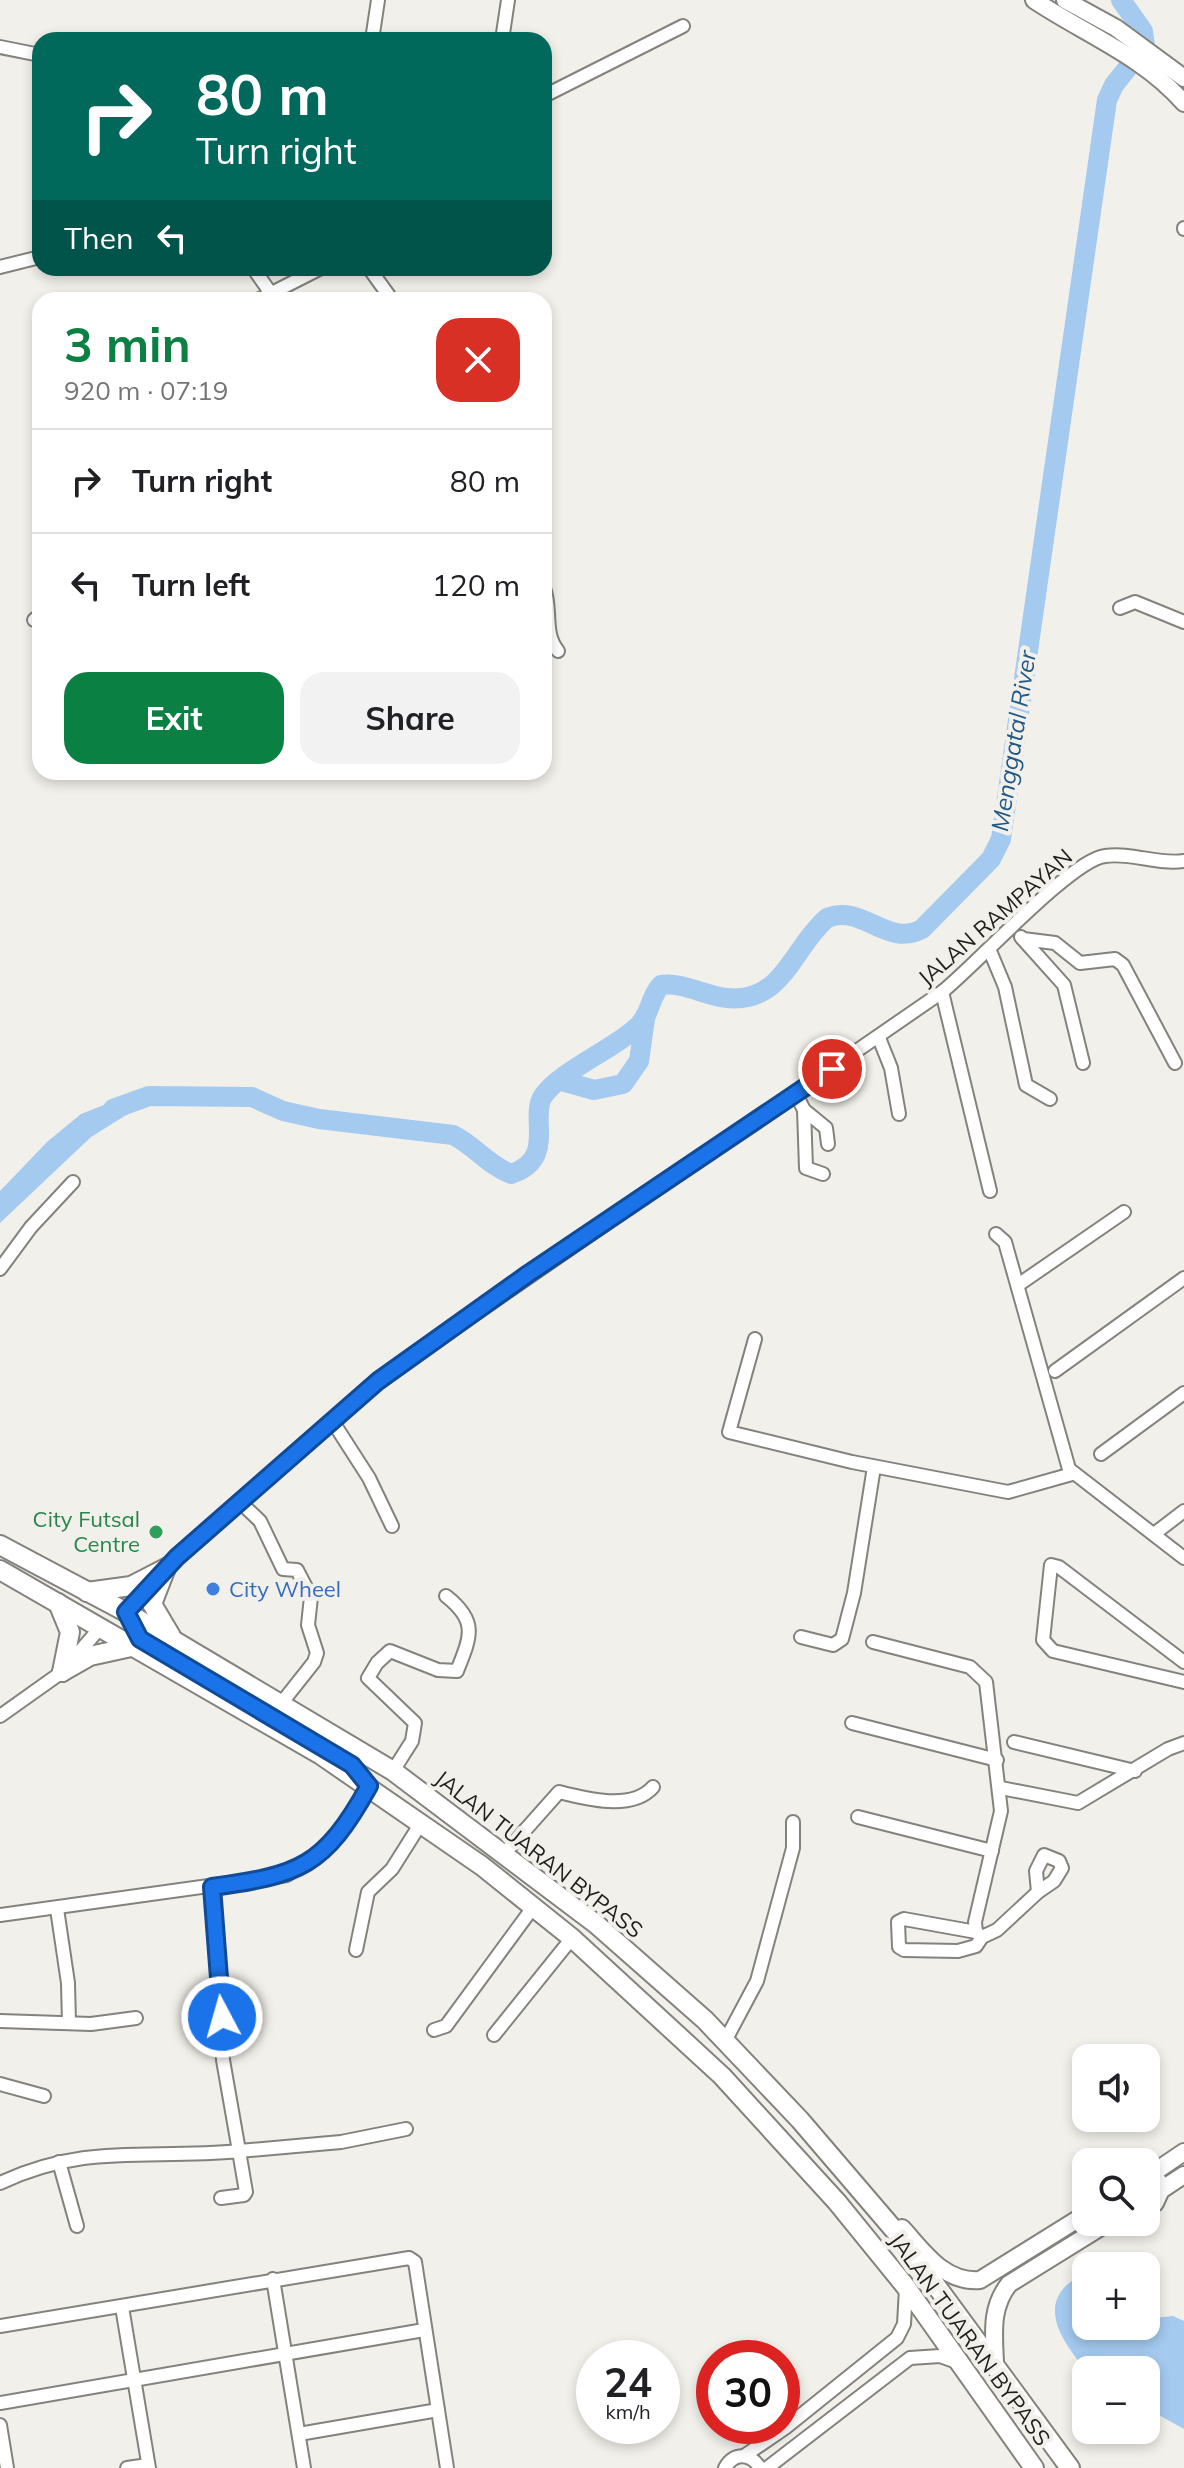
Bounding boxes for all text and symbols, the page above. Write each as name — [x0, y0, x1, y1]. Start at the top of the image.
text: 80 m — [196, 59, 329, 129]
icon: right — [64, 64, 168, 168]
text: Turn right — [196, 128, 357, 173]
icon: left — [150, 216, 194, 260]
text: Then — [64, 219, 134, 257]
text: 3 min — [64, 314, 191, 374]
button: close — [436, 318, 520, 402]
text: 920 m · 07:19 — [64, 374, 228, 407]
icon: right — [64, 459, 108, 503]
text: Turn right — [132, 462, 272, 500]
text: 80 m — [450, 462, 520, 500]
icon: left — [64, 563, 108, 607]
text: Turn left — [132, 566, 250, 604]
text: 120 m — [432, 566, 520, 604]
water label: Menggatal River — [984, 647, 1042, 833]
button: Exit — [64, 672, 284, 764]
button: Share — [300, 672, 520, 764]
street label: JALAN RAMPAYAN — [912, 842, 1078, 992]
pin — [798, 1035, 866, 1103]
icon: arrive — [810, 1047, 854, 1091]
place label: City Futsal Centre — [33, 1505, 140, 1558]
marker: City Futsal Centre — [147, 1523, 165, 1541]
place label: City Wheel — [229, 1575, 341, 1603]
marker: City Wheel — [204, 1580, 222, 1598]
street label: JALAN TUARAN BYPASS — [429, 1764, 649, 1944]
position arrow — [180, 1975, 264, 2059]
map controls — [1072, 2044, 1160, 2444]
button: sound — [1072, 2044, 1160, 2132]
button: search — [1072, 2148, 1160, 2236]
street label: JALAN TUARAN BYPASS — [883, 2227, 1057, 2451]
button: + — [1072, 2252, 1160, 2340]
speed limit sign: 30 — [696, 2340, 800, 2444]
button: − — [1072, 2356, 1160, 2444]
text: 24 — [604, 2357, 652, 2407]
text: km/h — [605, 2399, 651, 2424]

